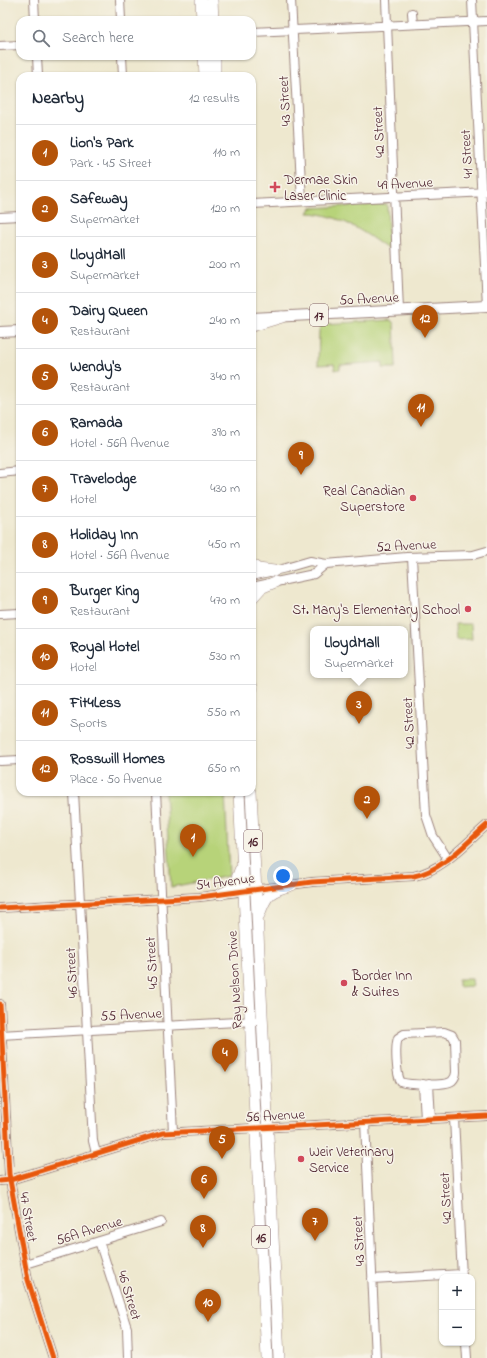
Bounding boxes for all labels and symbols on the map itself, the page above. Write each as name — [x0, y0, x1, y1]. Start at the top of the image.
street label: 43 Street — [274, 75, 297, 127]
street label: 42 Street — [368, 105, 391, 158]
street label: 41 Street — [456, 129, 479, 179]
place label: Dermae Skin Laser Clinic — [283, 170, 358, 207]
street label: 49 Avenue — [377, 173, 434, 196]
marker: Dermae Skin Laser Clinic — [269, 181, 281, 193]
street label: 50 Avenue — [339, 287, 400, 312]
road number: 17 — [310, 304, 328, 326]
pin: 12 — [412, 305, 438, 338]
pin: 11 — [408, 394, 434, 427]
pin: 9 — [288, 442, 314, 475]
place label: Real Canadian Superstore — [323, 481, 406, 518]
marker: Real Canadian Superstore — [408, 493, 418, 503]
street label: 52 Avenue — [375, 534, 437, 559]
place label: St. Mary's Elementary School — [292, 600, 460, 622]
marker: St. Mary's Elementary School — [463, 604, 473, 614]
pin: 3 — [346, 691, 372, 724]
street label: 42 Street — [398, 696, 421, 749]
pin: 2 — [354, 786, 380, 819]
pin: 1 — [180, 824, 206, 857]
road number: 16 — [244, 830, 262, 852]
your location — [273, 866, 293, 886]
street label: 54 Avenue — [195, 868, 257, 897]
street label: Ray Nelson Drive — [222, 929, 250, 1030]
street label: 45 Street — [141, 936, 164, 990]
street label: 46 Street — [61, 947, 84, 999]
place label: Border Inn & Suites — [351, 966, 412, 1003]
marker: Border Inn & Suites — [339, 978, 349, 988]
street label: 55 Avenue — [100, 1003, 163, 1028]
pin: 4 — [212, 1039, 238, 1072]
street label: 56 Avenue — [245, 1104, 306, 1129]
pin: 5 — [209, 1126, 235, 1159]
place label: Weir Veterinary Service — [309, 1142, 394, 1179]
marker: Weir Veterinary Service — [296, 1154, 306, 1164]
pin: 6 — [191, 1166, 217, 1199]
street label: 42 Street — [435, 1171, 458, 1224]
street label: 47 Street — [13, 1191, 42, 1244]
pin: 7 — [302, 1208, 328, 1241]
street label: 56A Avenue — [54, 1211, 126, 1251]
pin: 8 — [190, 1215, 216, 1248]
street label: 43 Street — [348, 1215, 371, 1267]
road number: 16 — [252, 1226, 270, 1248]
street label: 46 Street — [111, 1268, 146, 1323]
pin: 10 — [195, 1289, 221, 1322]

